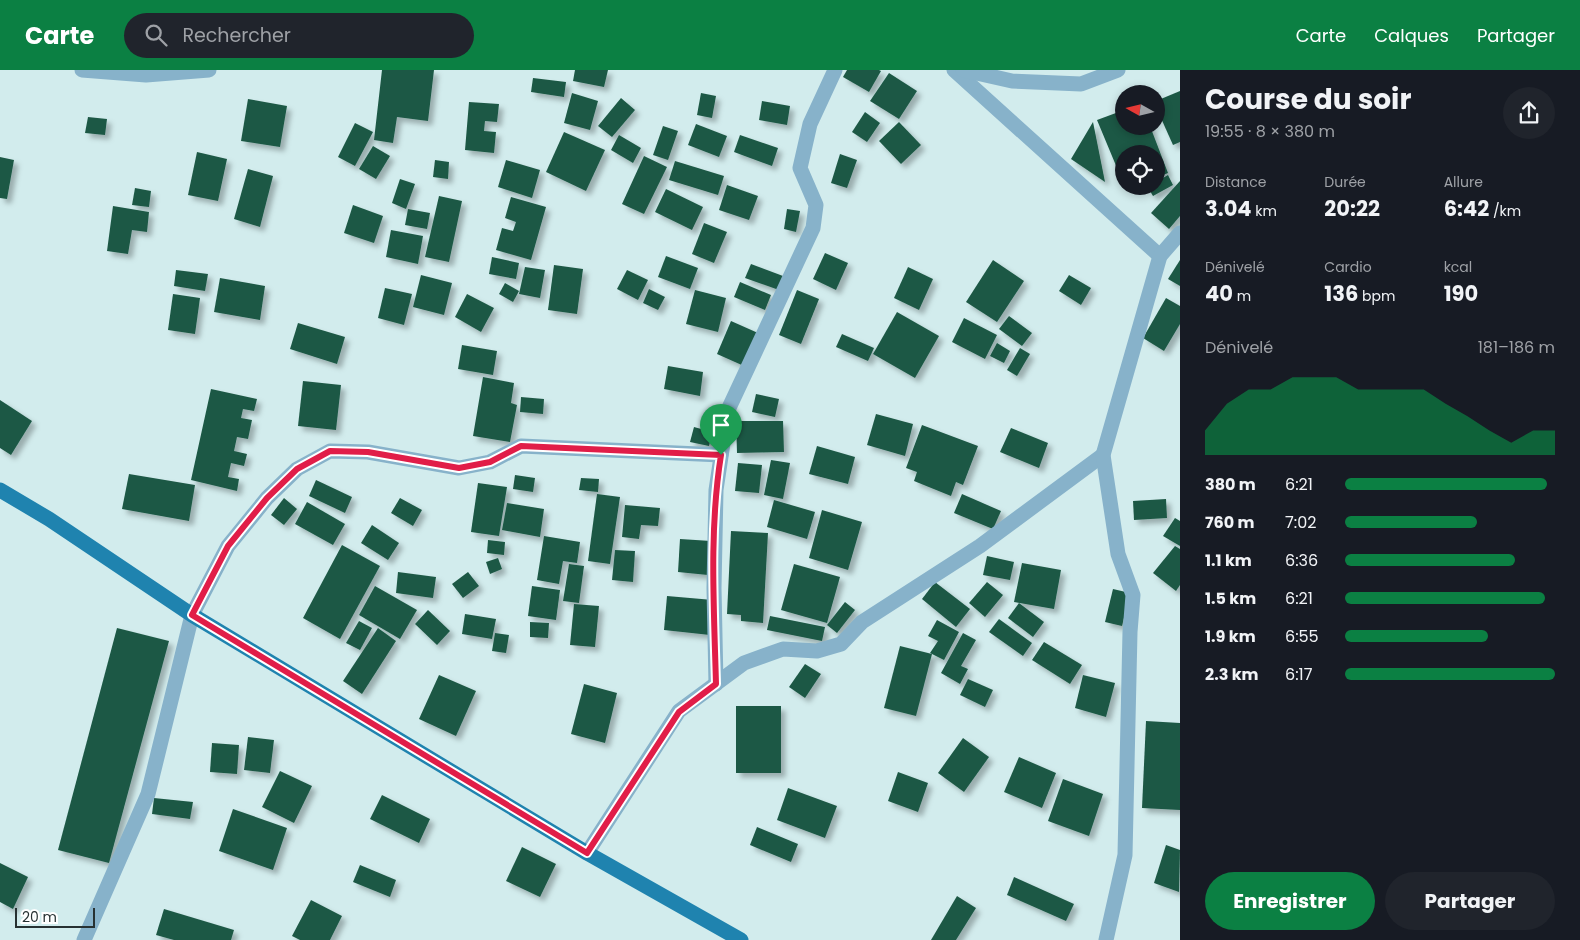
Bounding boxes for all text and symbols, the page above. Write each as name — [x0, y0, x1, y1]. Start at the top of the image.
search box — [124, 13, 474, 58]
text: Carte — [25, 19, 94, 52]
icon: search — [142, 21, 170, 49]
text: Rechercher — [182, 22, 291, 49]
text: Carte — [1296, 23, 1346, 48]
text: Calques — [1374, 23, 1449, 48]
text: Partager — [1477, 23, 1555, 48]
text: Course du soir — [1205, 80, 1411, 119]
north arrow — [1115, 85, 1165, 135]
map controls — [1115, 85, 1165, 195]
button: share — [1503, 87, 1555, 139]
text: 19:55 · 8 × 380 m — [1205, 120, 1335, 143]
button: locate — [1115, 145, 1165, 195]
text: Distance — [1205, 172, 1266, 192]
text: Durée — [1324, 172, 1366, 192]
text: Allure — [1444, 172, 1483, 192]
text: 3.04 — [1205, 194, 1252, 223]
text: 20:22 — [1324, 194, 1380, 223]
text: 6:42 — [1444, 194, 1489, 223]
text: km — [1252, 201, 1277, 221]
text: /km — [1489, 201, 1521, 221]
text: Dénivelé — [1205, 257, 1265, 277]
text: Cardio — [1324, 257, 1372, 277]
text: kcal — [1444, 257, 1472, 277]
text: 40 — [1205, 279, 1233, 308]
text: 136 — [1324, 279, 1358, 308]
text: 190 — [1444, 279, 1478, 308]
text: m — [1233, 286, 1251, 306]
text: bpm — [1358, 286, 1395, 306]
text: Dénivelé — [1205, 336, 1273, 359]
text: 181–186 m — [1478, 336, 1555, 359]
pin — [700, 404, 742, 455]
icon: arrive — [707, 411, 735, 439]
text: 380 m — [1205, 473, 1256, 496]
text: 6:21 — [1285, 473, 1313, 496]
text: 760 m — [1205, 511, 1255, 534]
text: 7:02 — [1285, 511, 1316, 534]
text: 1.1 km — [1205, 549, 1252, 572]
text: 6:36 — [1285, 549, 1318, 572]
text: 1.5 km — [1205, 587, 1256, 610]
text: 6:21 — [1285, 587, 1313, 610]
text: 1.9 km — [1205, 625, 1256, 648]
text: 6:55 — [1285, 625, 1319, 648]
text: 2.3 km — [1205, 663, 1259, 686]
text: 6:17 — [1285, 663, 1312, 686]
button: Enregistrer — [1205, 872, 1375, 930]
button: Partager — [1385, 872, 1555, 930]
scale bar — [15, 905, 95, 928]
text: 20 m — [22, 907, 57, 927]

